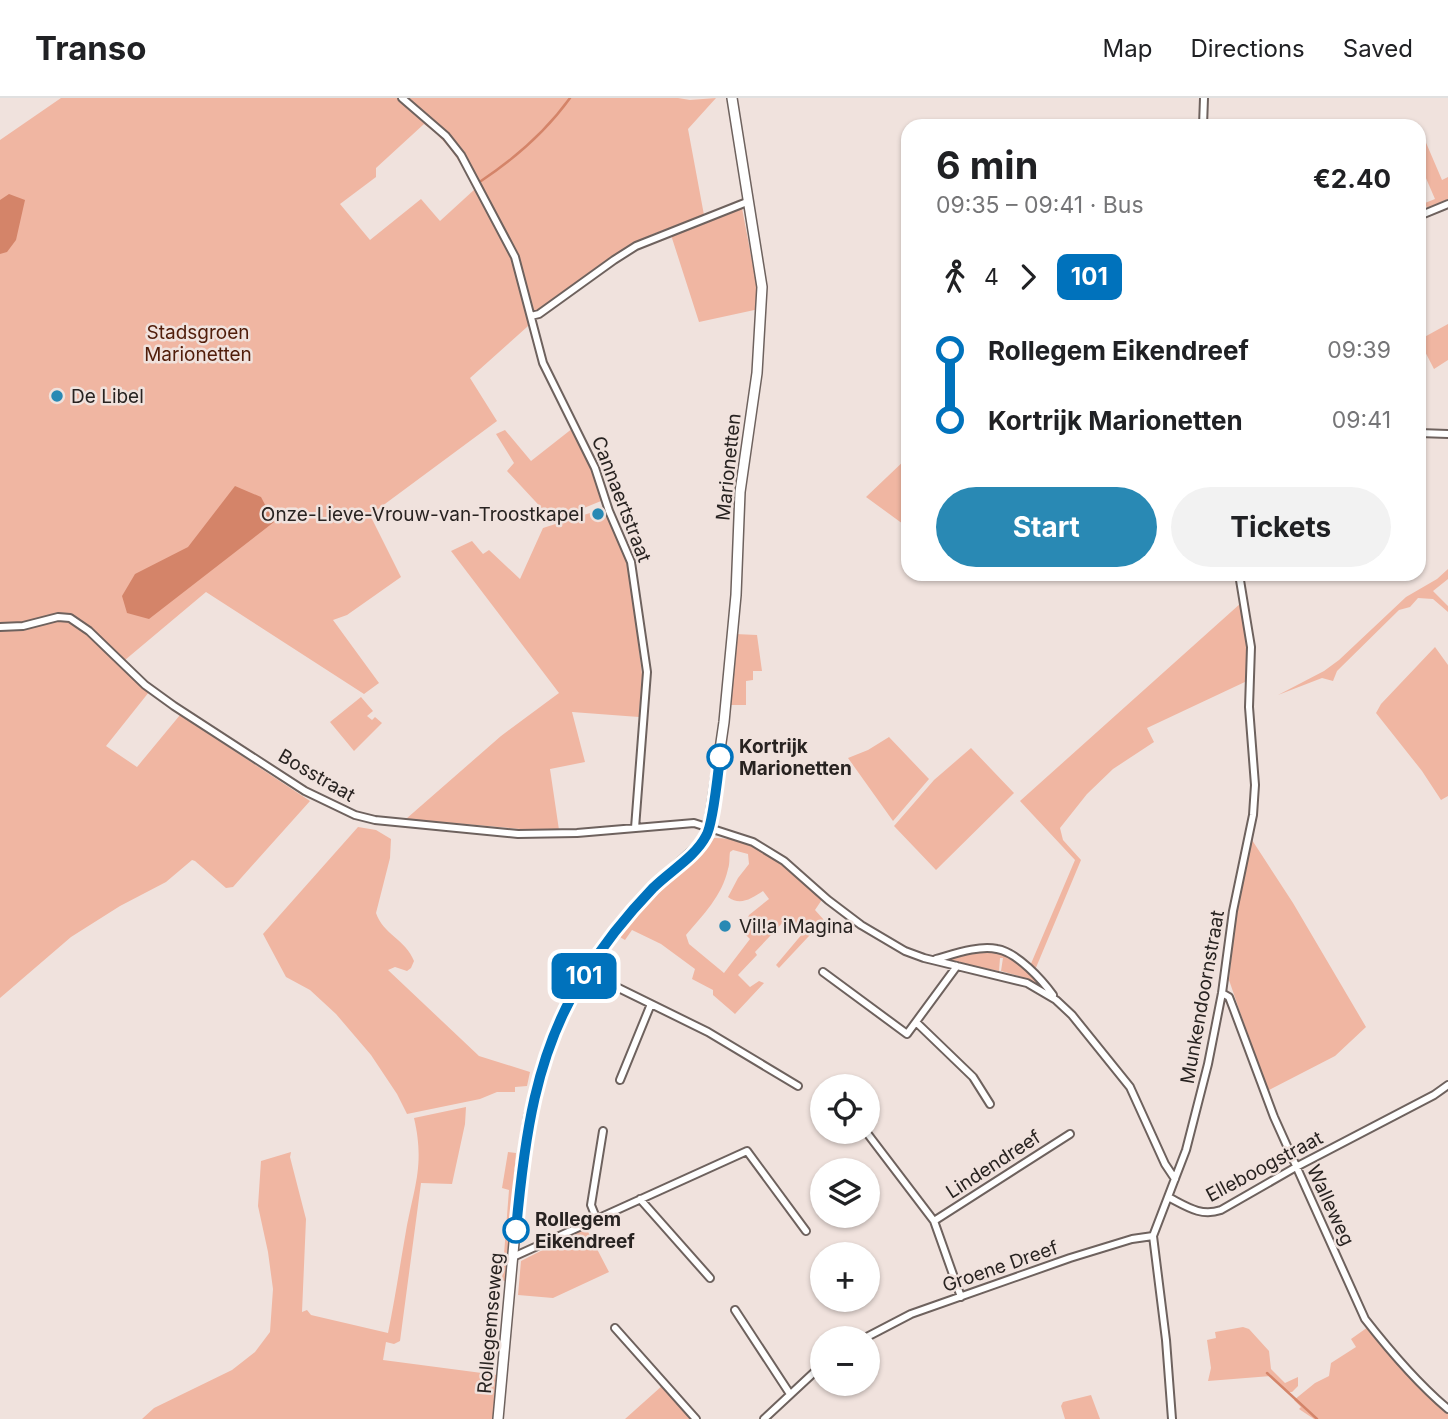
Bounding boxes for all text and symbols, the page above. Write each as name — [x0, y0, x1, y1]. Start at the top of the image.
text: Transo — [35, 28, 147, 68]
text: Map — [1103, 34, 1152, 63]
text: Directions — [1190, 34, 1305, 63]
text: Saved — [1343, 34, 1413, 63]
text: 6 min — [936, 142, 1038, 188]
text: €2.40 — [1313, 163, 1391, 194]
text: 09:35 – 09:41 · Bus — [936, 191, 1144, 219]
icon: walk — [936, 258, 974, 296]
icon: forward — [1009, 258, 1047, 296]
text: 101 — [1071, 262, 1108, 291]
text: 4 — [984, 263, 999, 291]
park label: Stadsgroen Marionetten — [144, 321, 252, 366]
text: Rollegem Eikendreef — [988, 335, 1249, 366]
text: 09:39 — [1327, 336, 1391, 364]
place label: De Libel — [71, 385, 144, 408]
marker: De Libel — [49, 388, 65, 404]
text: Kortrijk Marionetten — [988, 405, 1243, 436]
text: 09:41 — [1332, 406, 1391, 434]
street label: Marionetten — [711, 412, 746, 522]
street label: Cannaertstraat — [587, 433, 656, 565]
button: Start — [936, 487, 1157, 567]
button: Tickets — [1171, 487, 1391, 567]
place label: Onze-Lieve-Vrouw-van-Troostkapel — [261, 503, 584, 526]
marker: Onze-Lieve-Vrouw-van-Troostkapel — [590, 506, 606, 522]
place label: Kortrijk Marionetten — [739, 735, 852, 780]
street label: Bosstraat — [274, 744, 359, 807]
marker: Kortrijk Marionetten — [707, 744, 733, 770]
street label: Munkendoornstraat — [1176, 908, 1229, 1086]
place label: Vil!a iMagina — [739, 915, 853, 938]
marker: Vil!a iMagina — [717, 918, 733, 934]
line badge: 101 — [544, 953, 624, 999]
text: 101 — [566, 961, 602, 990]
map controls — [810, 1074, 880, 1396]
button: locate — [810, 1074, 880, 1144]
street label: Lindendreef — [942, 1125, 1045, 1204]
street label: Elleboogstraat — [1202, 1126, 1326, 1207]
button: layers — [810, 1158, 880, 1228]
street label: Walleweg — [1302, 1161, 1359, 1249]
place label: Rollegem Eikendreef — [535, 1208, 635, 1253]
marker: Rollegem Eikendreef — [503, 1217, 529, 1243]
street label: Groene Dreef — [939, 1236, 1061, 1297]
button: + — [810, 1242, 880, 1312]
street label: Rollegemseweg — [473, 1251, 508, 1395]
button: − — [810, 1326, 880, 1396]

